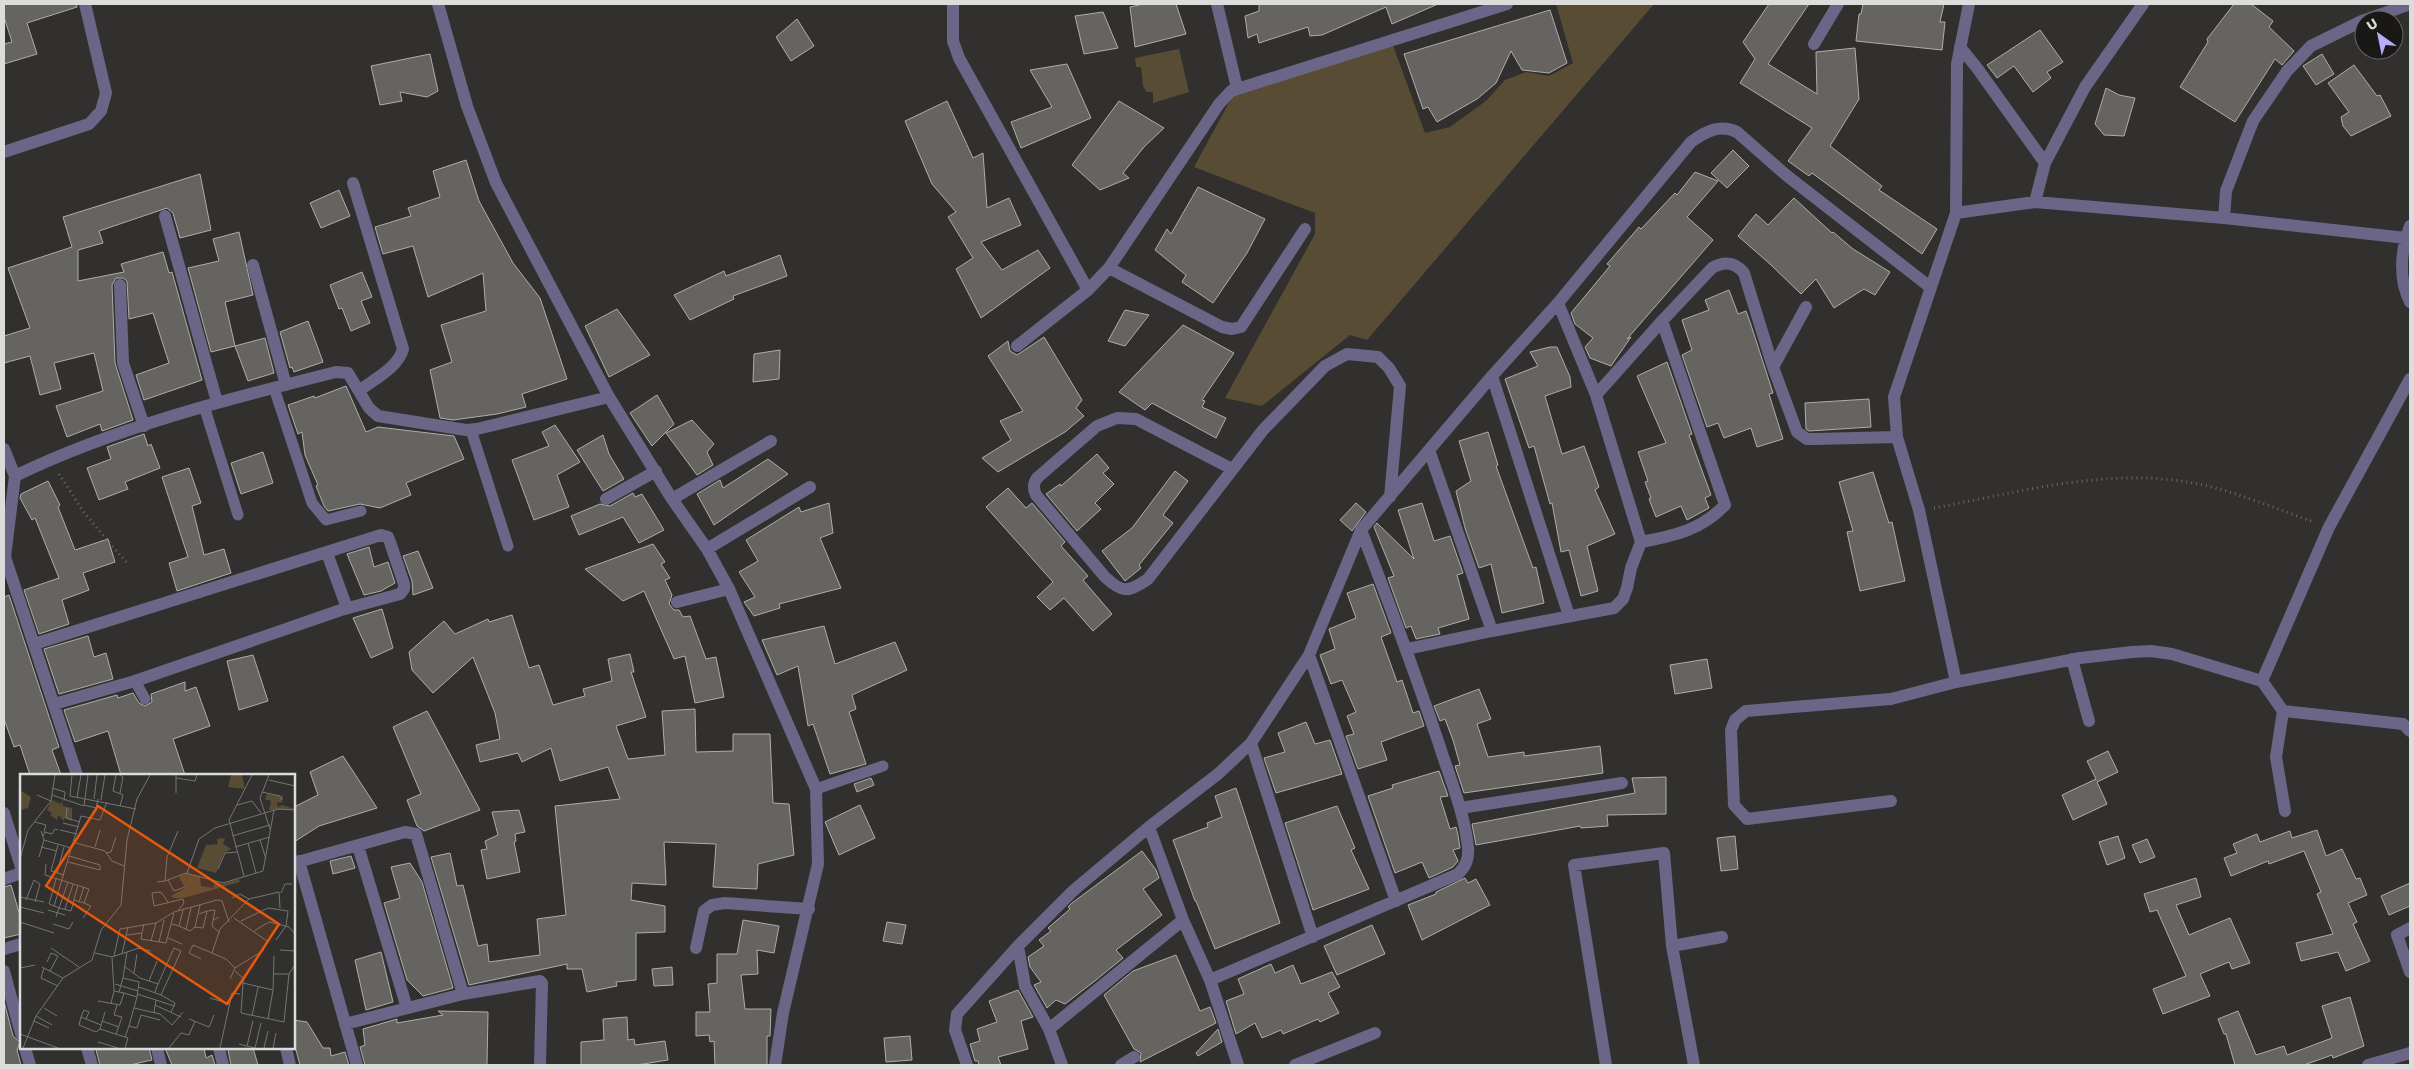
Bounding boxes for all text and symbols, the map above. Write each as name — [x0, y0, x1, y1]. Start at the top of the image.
north arrow — [2354, 10, 2404, 60]
text: U — [2363, 15, 2380, 34]
inset map — [20, 774, 295, 1049]

